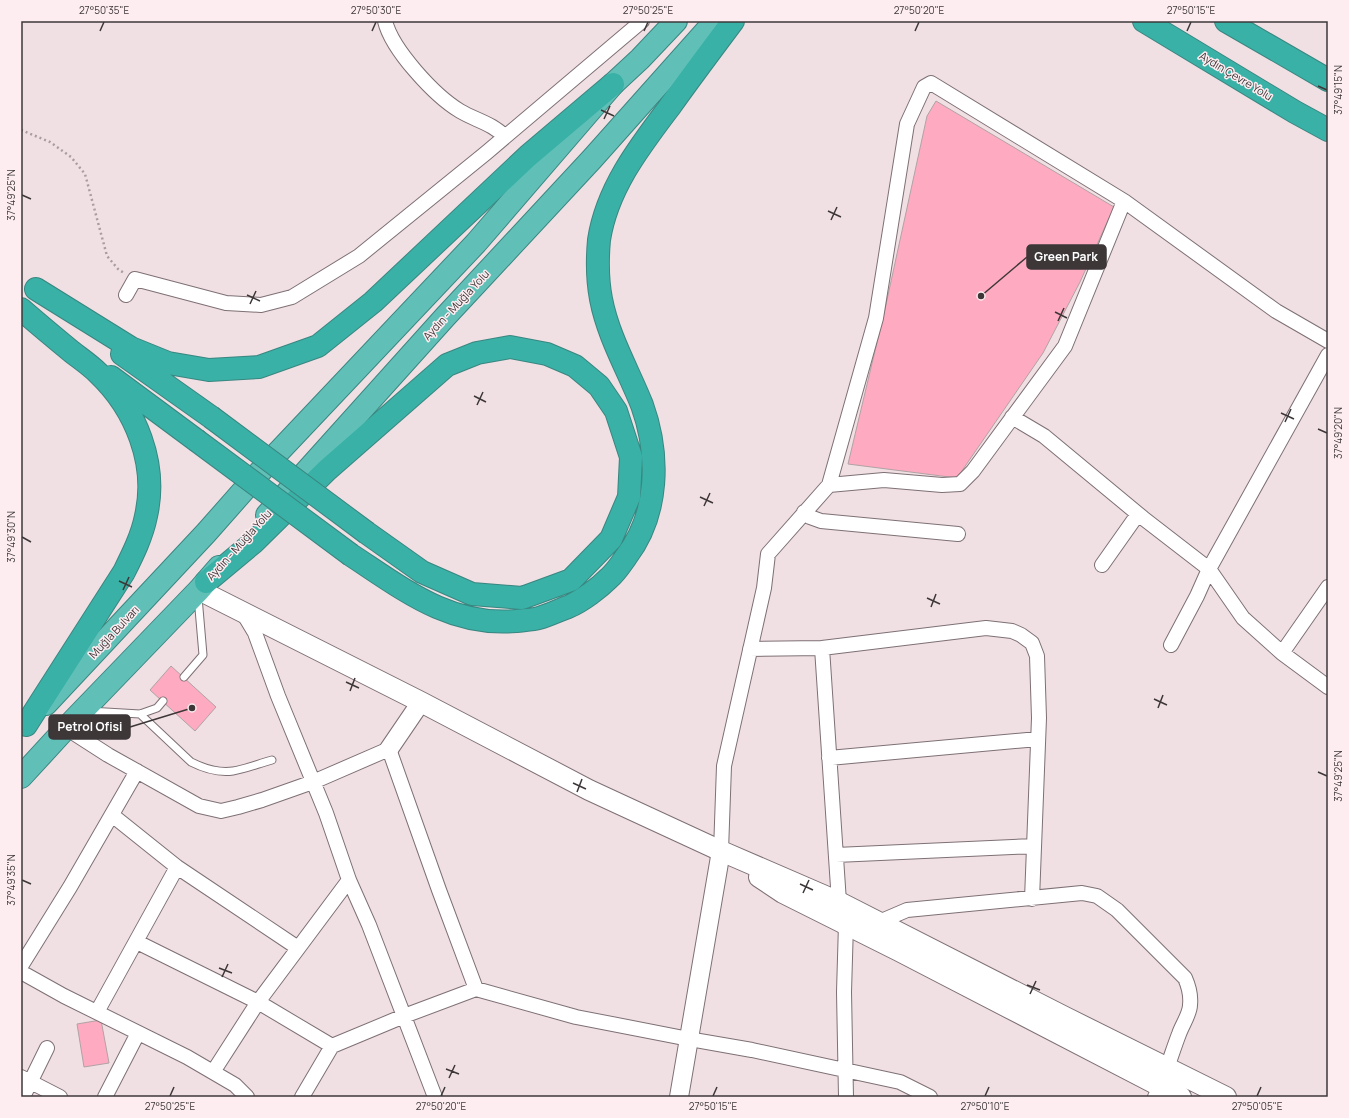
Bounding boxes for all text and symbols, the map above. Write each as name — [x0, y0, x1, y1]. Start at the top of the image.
text: 27°50'35"E — [79, 3, 129, 17]
text: 27°50'30"E — [351, 3, 402, 17]
text: 27°50'25"E — [623, 3, 673, 17]
text: 27°50'20"E — [894, 3, 945, 17]
text: 27°50'15"E — [1167, 3, 1216, 17]
street label: Aydın Çevre Yolu — [1197, 48, 1276, 103]
text: 37°49'15"N — [1331, 65, 1345, 115]
text: 37°49'25"N — [4, 169, 18, 221]
callout: Green Park — [1027, 245, 1106, 269]
text: Green Park — [1034, 248, 1098, 265]
street label: Aydın - Muğla Yolu — [419, 266, 492, 343]
text: 37°49'20"N — [1331, 407, 1345, 459]
street label: Aydın - Muğla Yolu — [203, 506, 275, 583]
text: 37°49'30"N — [4, 511, 18, 563]
street label: Muğla Bulvarı — [85, 602, 142, 661]
callout: Petrol Ofisi — [49, 715, 130, 739]
text: Petrol Ofisi — [58, 718, 122, 735]
text: 37°49'25"N — [1331, 750, 1345, 802]
text: 37°49'35"N — [4, 854, 18, 906]
text: 27°50'25"E — [145, 1099, 195, 1113]
text: 27°50'20"E — [416, 1099, 467, 1113]
text: 27°50'15"E — [689, 1099, 738, 1113]
text: 27°50'10"E — [961, 1099, 1010, 1113]
text: 27°50'05"E — [1232, 1099, 1283, 1113]

